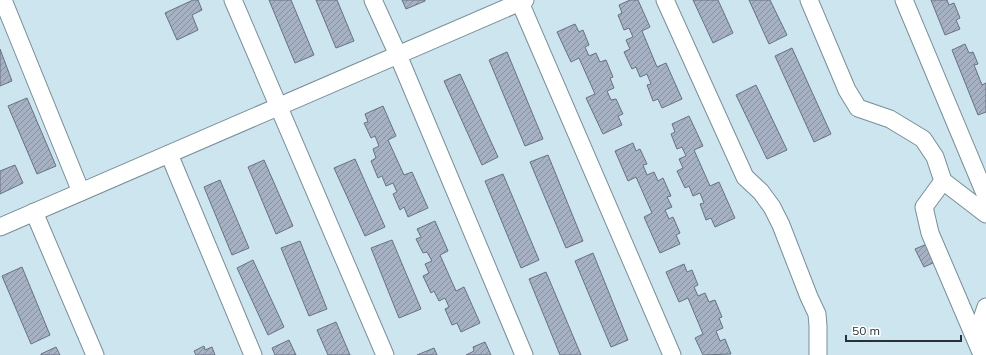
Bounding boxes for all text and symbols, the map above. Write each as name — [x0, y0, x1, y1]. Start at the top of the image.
scale bar — [846, 317, 961, 343]
text: 50 m — [852, 323, 880, 338]

